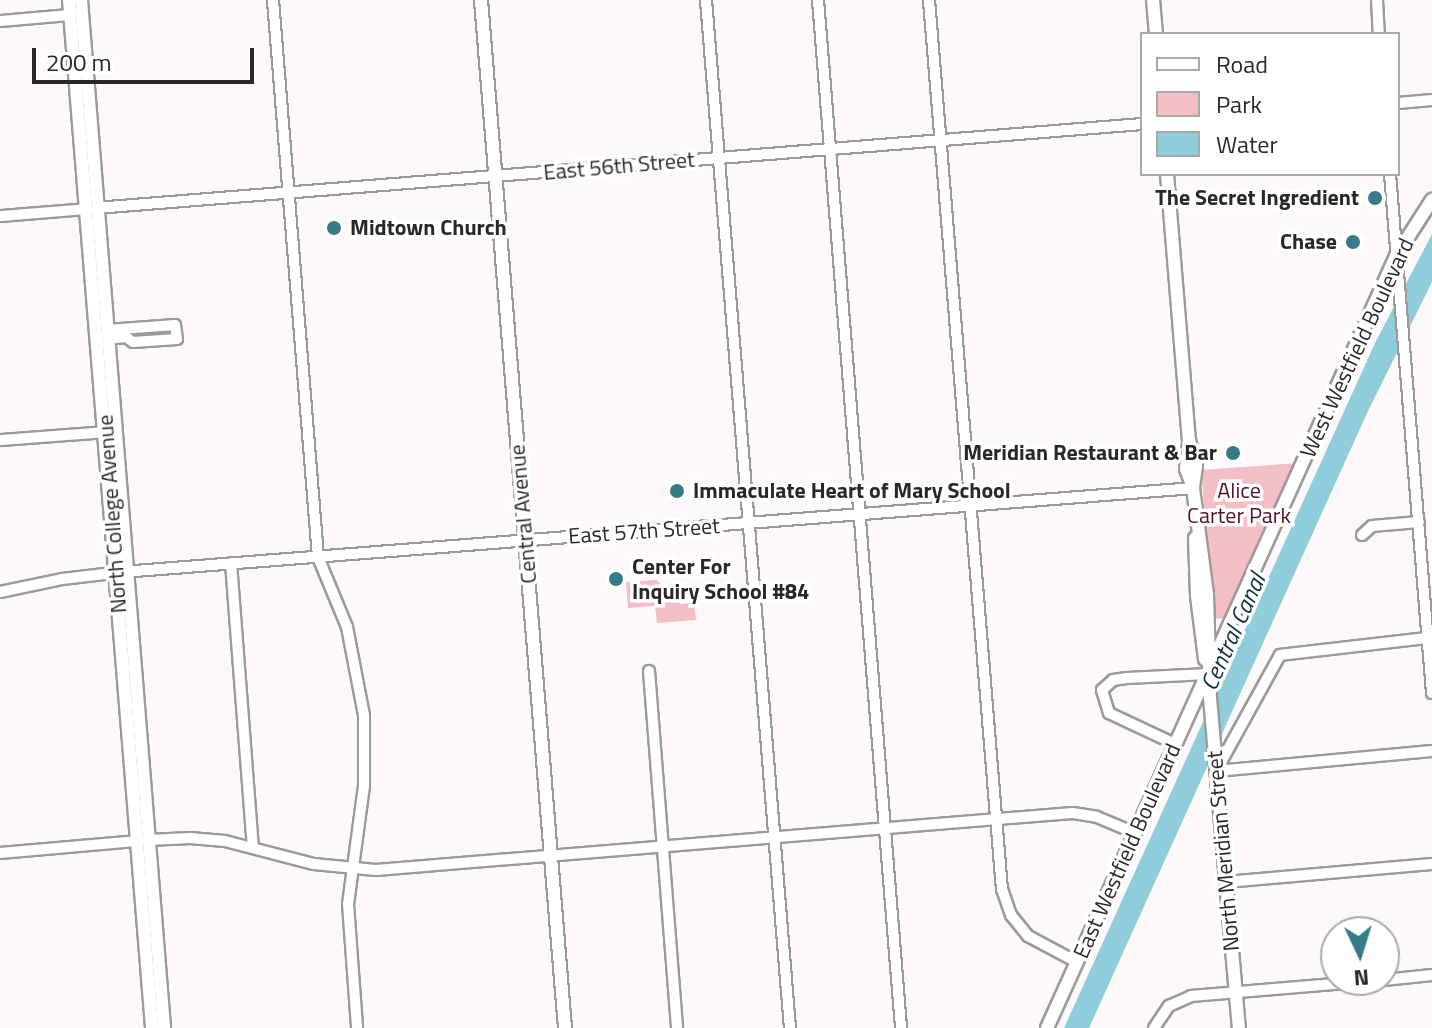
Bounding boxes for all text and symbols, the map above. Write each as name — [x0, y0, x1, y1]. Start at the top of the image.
scale bar — [36, 32, 258, 82]
legend — [1140, 32, 1400, 176]
text: 200 m — [46, 44, 112, 80]
text: Road — [1216, 46, 1268, 82]
text: Park — [1216, 86, 1262, 122]
text: Water — [1216, 126, 1278, 162]
street label: East 56th Street — [542, 146, 696, 186]
place label: The Secret Ingredient — [1155, 185, 1359, 211]
marker: The Secret Ingredient — [1366, 189, 1384, 207]
place label: Midtown Church — [350, 215, 507, 241]
marker: Midtown Church — [325, 219, 343, 237]
place label: Chase — [1280, 229, 1337, 255]
marker: Chase — [1344, 233, 1362, 251]
street label: West Westfield Boulevard — [1295, 234, 1419, 462]
street label: North College Avenue — [92, 414, 132, 614]
place label: Meridian Restaurant & Bar — [963, 440, 1217, 466]
street label: Central Avenue — [504, 443, 542, 585]
marker: Meridian Restaurant & Bar — [1224, 444, 1242, 462]
park label: Alice Carter Park — [1187, 477, 1291, 528]
place label: Immaculate Heart of Mary School — [693, 478, 1011, 504]
marker: Immaculate Heart of Mary School — [668, 482, 686, 500]
street label: East 57th Street — [567, 513, 721, 549]
place label: Center For Inquiry School #84 — [632, 553, 809, 604]
water label: Central Canal — [1194, 569, 1272, 695]
marker: Center For Inquiry School #84 — [607, 570, 625, 588]
street label: East Westfield Boulevard — [1068, 740, 1186, 962]
street label: North Meridian Street — [1201, 750, 1245, 952]
north arrow — [1320, 916, 1400, 996]
text: N — [1353, 960, 1370, 995]

